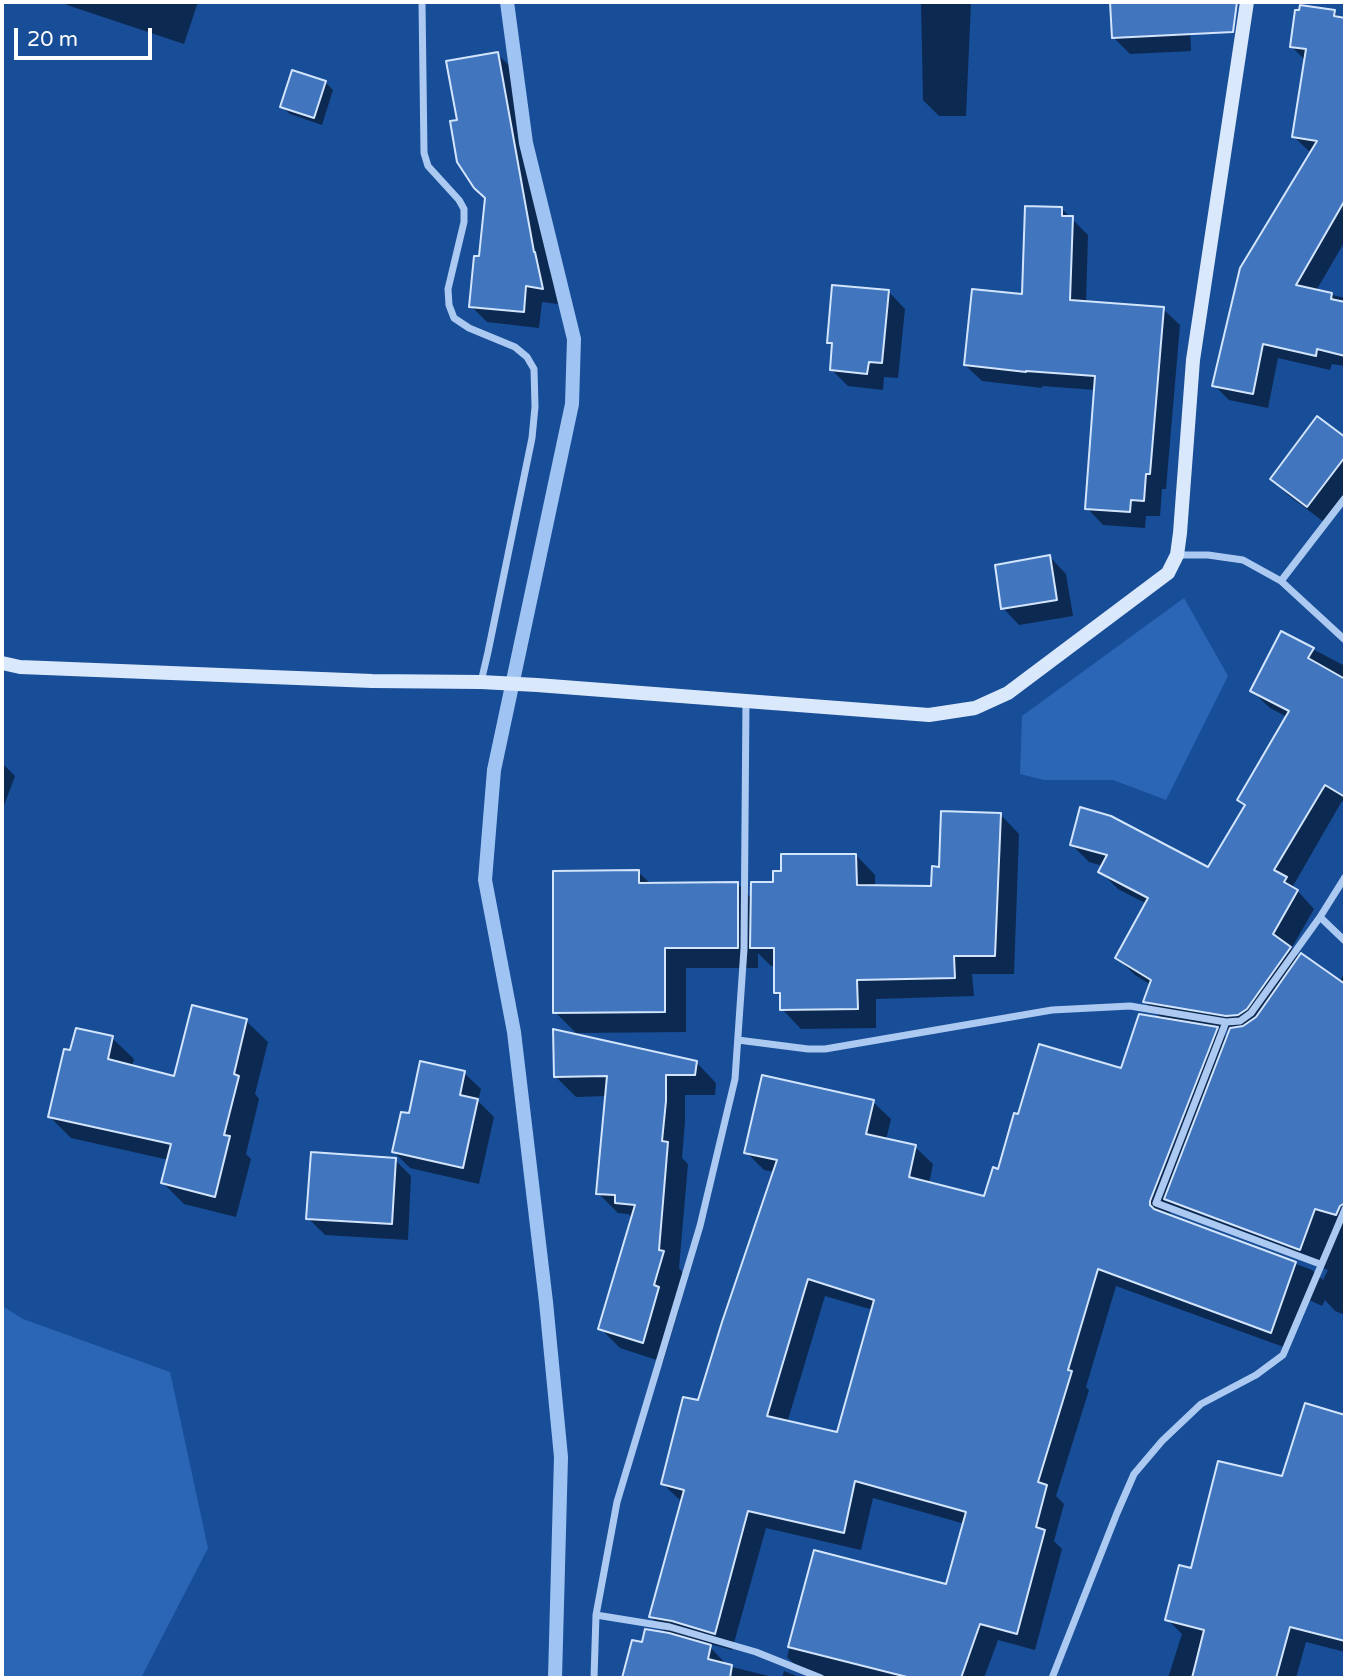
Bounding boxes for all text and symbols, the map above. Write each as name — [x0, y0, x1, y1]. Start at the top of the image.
scale bar — [18, 14, 156, 58]
text: 20 m — [27, 27, 78, 52]

